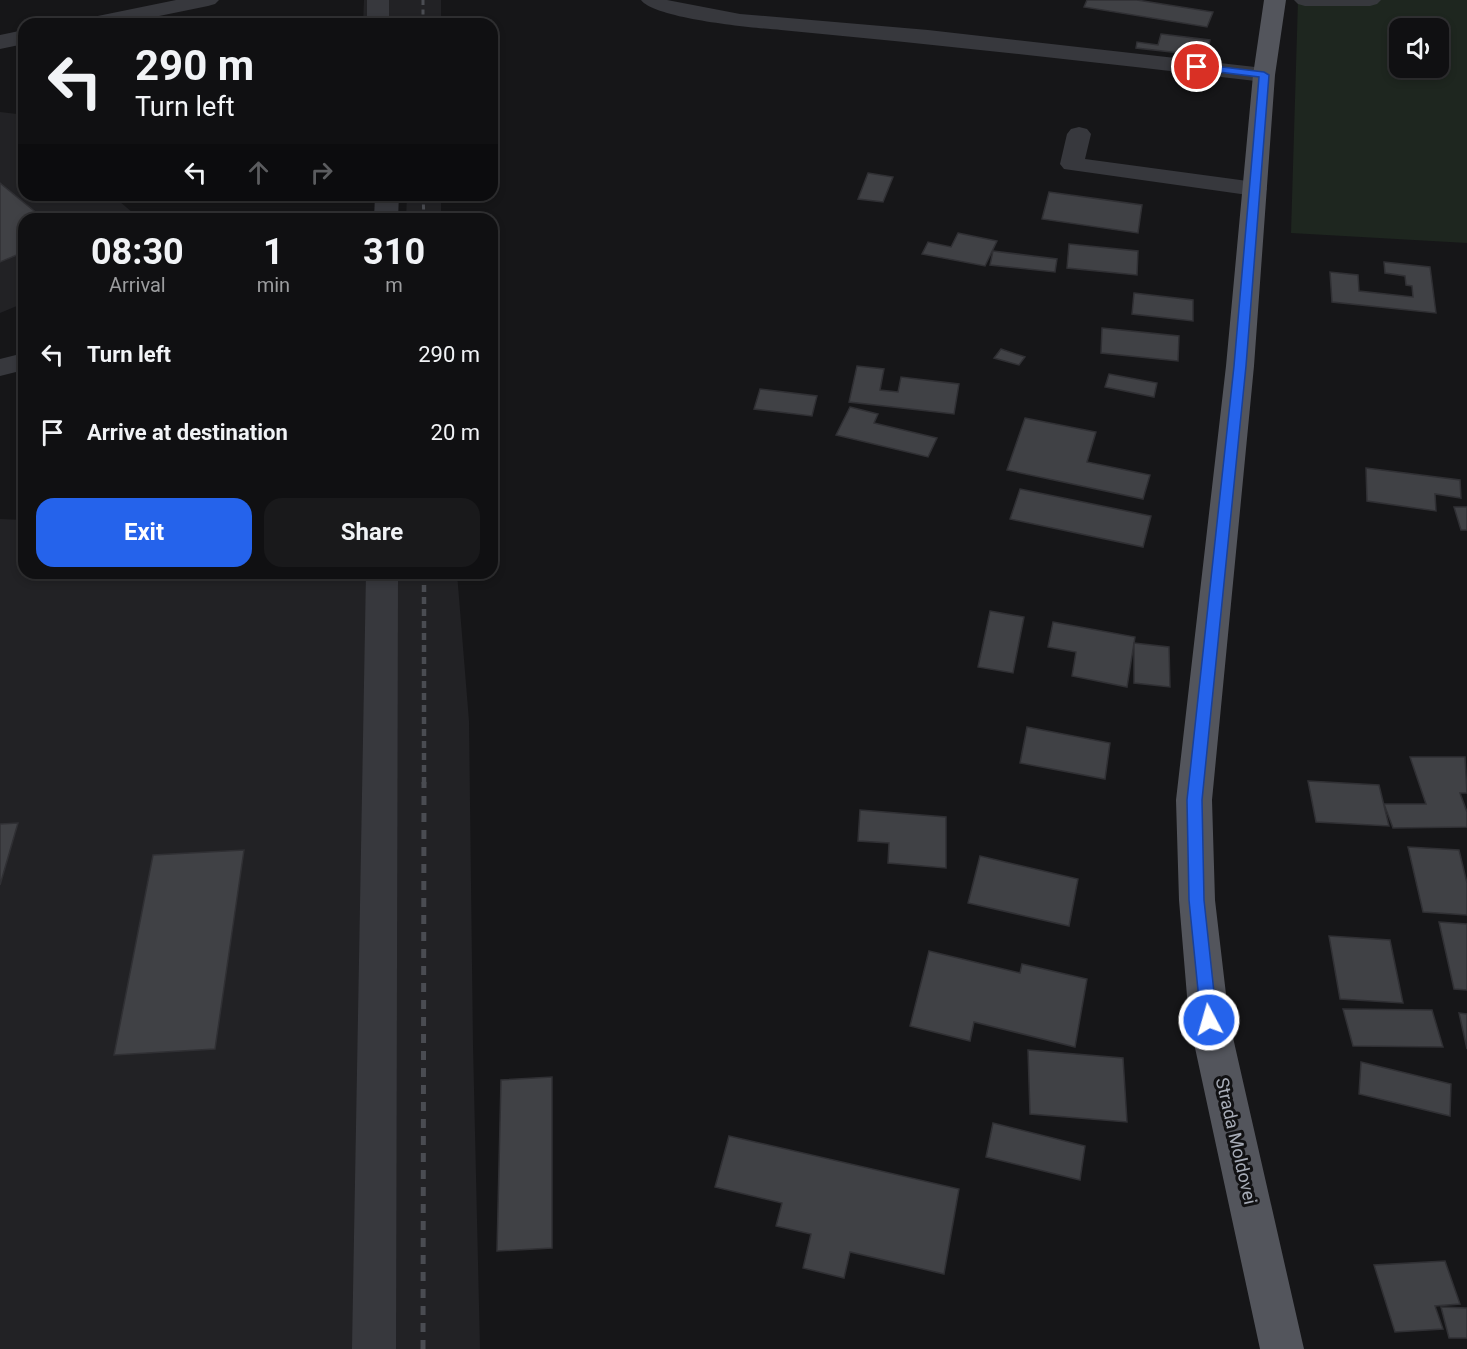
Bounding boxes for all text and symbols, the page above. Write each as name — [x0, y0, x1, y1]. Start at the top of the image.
map controls — [1389, 18, 1449, 78]
button: sound — [1389, 18, 1449, 78]
text: 290 m — [135, 41, 254, 90]
pin — [1171, 41, 1222, 92]
icon: left — [36, 42, 114, 120]
icon: arrive — [1180, 50, 1213, 83]
text: Turn left — [135, 91, 235, 123]
icon: left — [179, 156, 212, 189]
icon: ahead — [242, 156, 275, 189]
icon: right — [305, 156, 338, 189]
text: 08:30 — [91, 231, 184, 273]
text: 1 — [263, 231, 284, 273]
text: 310 — [363, 231, 425, 273]
text: Arrival — [109, 273, 166, 297]
text: min — [257, 273, 290, 297]
text: m — [385, 273, 403, 297]
icon: left — [36, 338, 69, 371]
text: Turn left — [87, 342, 171, 367]
text: 290 m — [418, 342, 480, 367]
icon: arrive — [36, 416, 69, 449]
text: Arrive at destination — [87, 420, 288, 445]
text: 20 m — [431, 420, 480, 445]
button: Exit — [36, 498, 252, 567]
button: Share — [264, 498, 480, 567]
position arrow — [1177, 988, 1241, 1052]
street label: Strada Moldovei — [1212, 1075, 1261, 1206]

